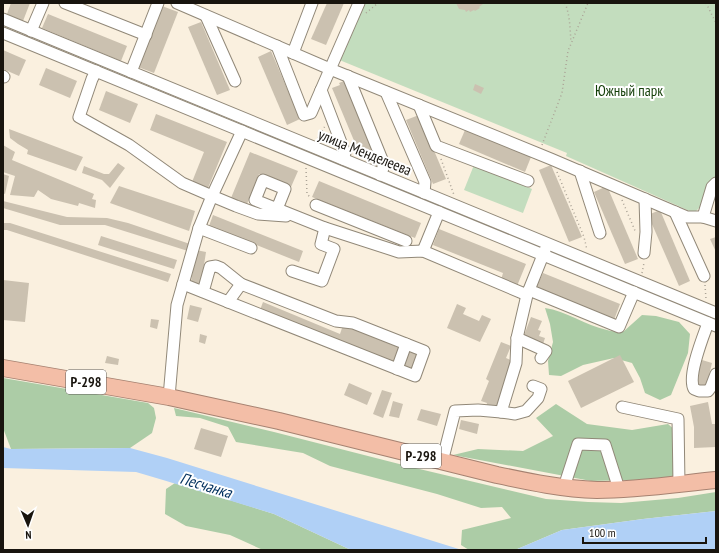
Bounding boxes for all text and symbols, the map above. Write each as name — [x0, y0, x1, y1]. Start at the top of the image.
park label: Южный парк — [595, 81, 663, 100]
street label: улица Менделеева — [315, 125, 415, 179]
road number: Р-298 — [66, 370, 106, 394]
road number: Р-298 — [401, 444, 441, 468]
water label: Песчанка — [178, 468, 236, 503]
north arrow — [8, 505, 48, 545]
scale bar — [583, 519, 706, 545]
text: 100 m — [589, 525, 616, 540]
text: N — [25, 528, 32, 542]

